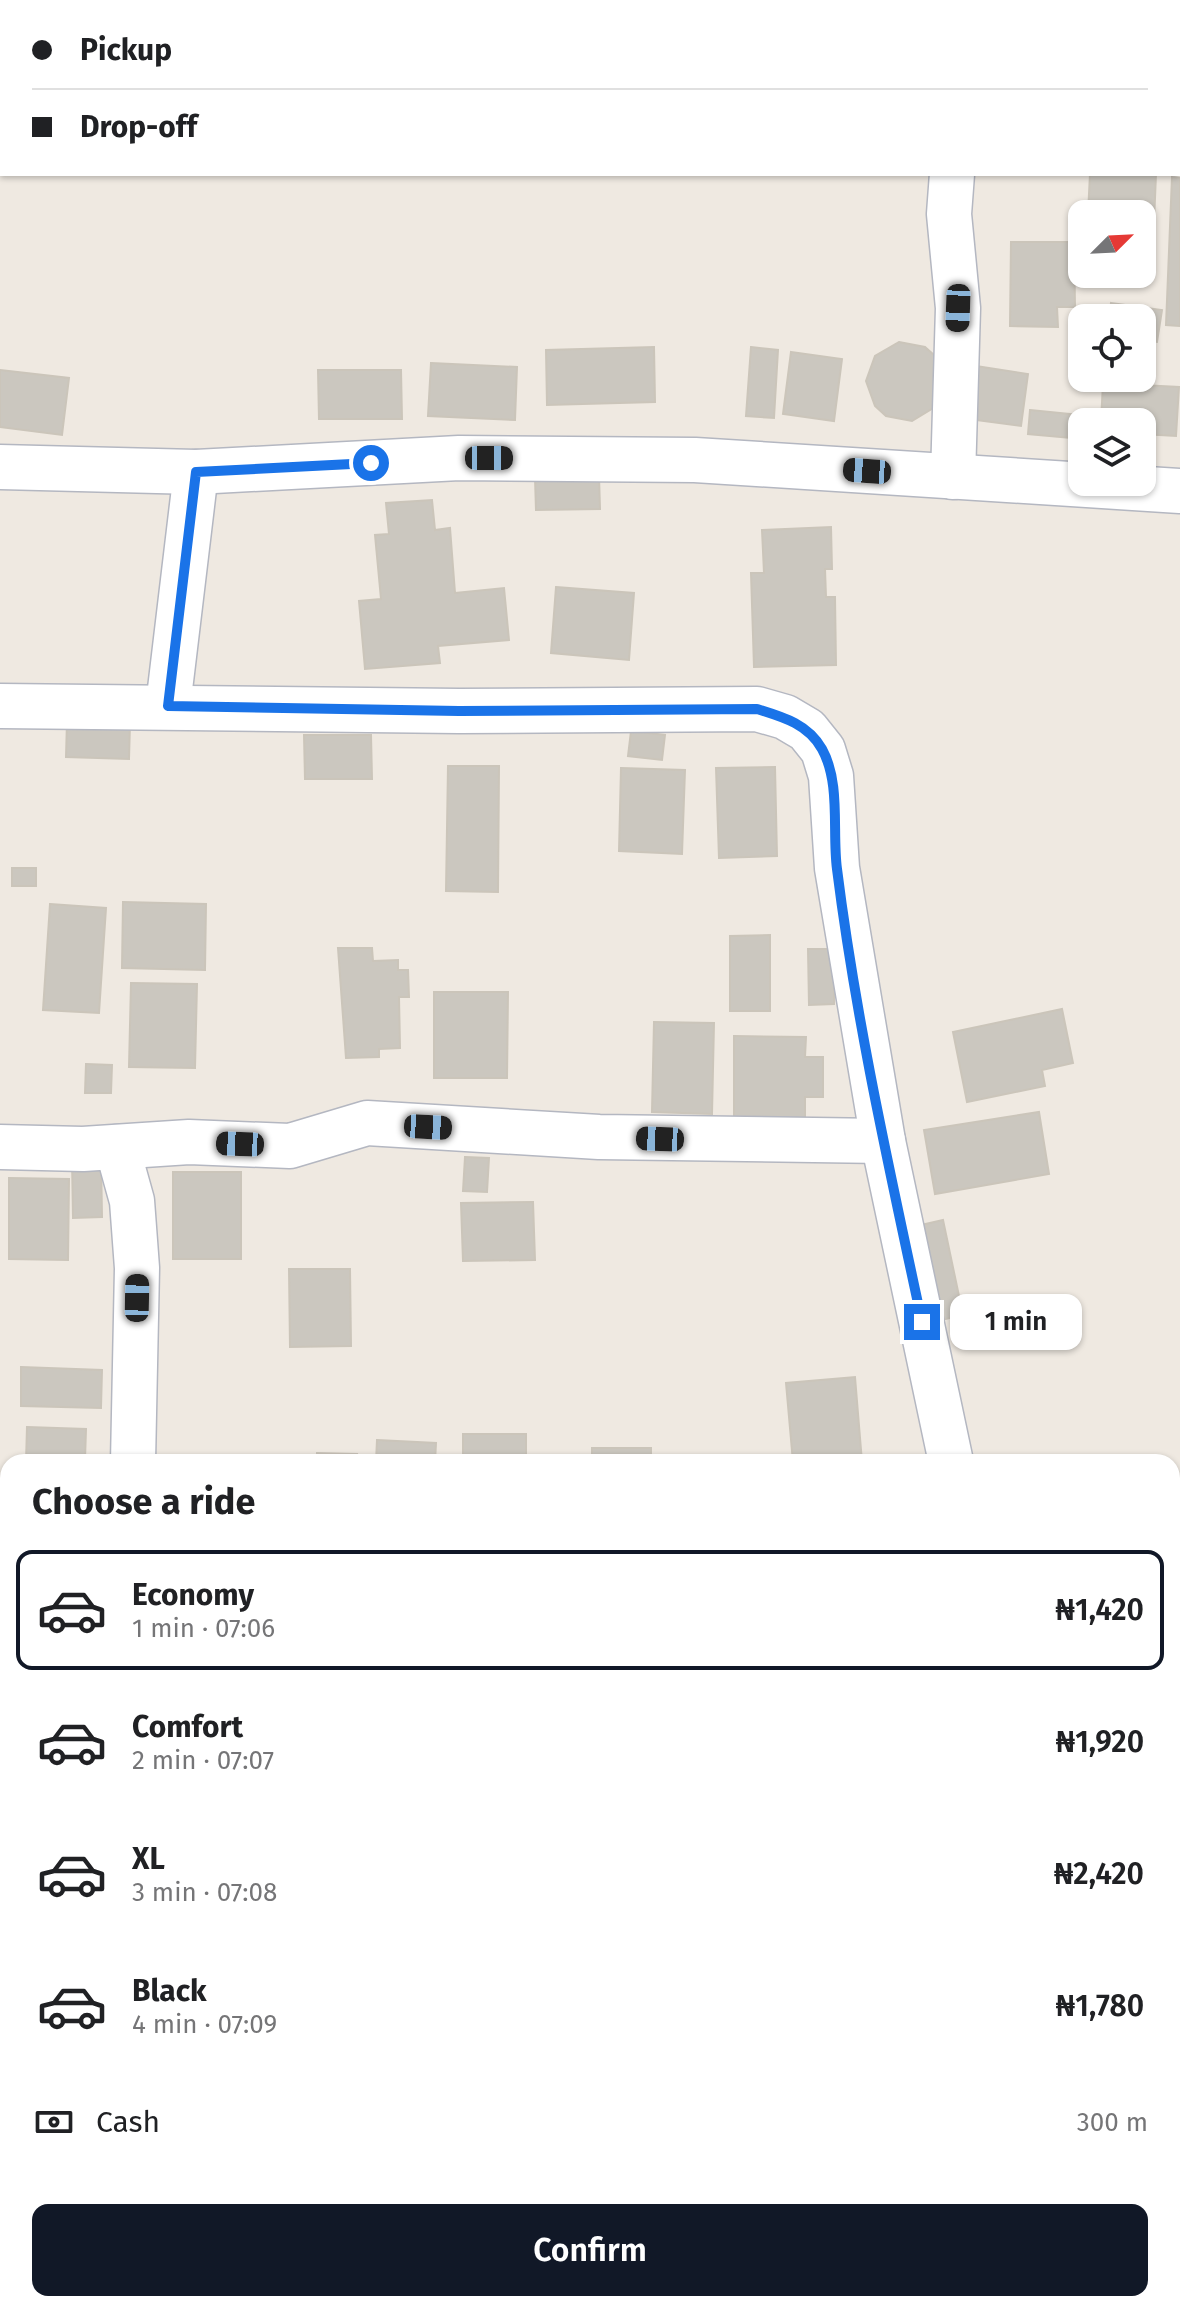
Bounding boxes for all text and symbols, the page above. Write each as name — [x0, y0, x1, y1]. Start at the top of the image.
text: Pickup — [80, 32, 172, 68]
text: Drop-off — [80, 109, 197, 145]
north arrow — [1068, 200, 1156, 288]
map controls — [1068, 200, 1156, 496]
car — [945, 284, 971, 332]
button: locate — [1068, 304, 1156, 392]
button: layers — [1068, 408, 1156, 496]
route start — [353, 445, 389, 481]
car — [465, 446, 513, 470]
car — [842, 457, 892, 485]
car — [403, 1114, 453, 1140]
car — [636, 1126, 684, 1152]
car — [216, 1131, 264, 1157]
car — [125, 1274, 149, 1322]
callout: 1 min — [950, 1294, 1082, 1350]
route end — [904, 1304, 940, 1340]
text: 1 min — [985, 1306, 1047, 1337]
text: Choose a ride — [32, 1480, 255, 1524]
icon: car — [36, 1574, 108, 1646]
text: Economy — [132, 1577, 254, 1613]
text: ₦1,420 — [1055, 1592, 1144, 1628]
text: 1 min · 07:06 — [132, 1613, 275, 1644]
icon: car — [36, 1706, 108, 1778]
text: Comfort — [132, 1709, 243, 1745]
text: ₦1,920 — [1055, 1724, 1144, 1760]
text: 2 min · 07:07 — [132, 1745, 274, 1776]
icon: car — [36, 1838, 108, 1910]
text: XL — [132, 1841, 165, 1877]
text: ₦2,420 — [1054, 1856, 1144, 1892]
text: 3 min · 07:08 — [132, 1877, 277, 1908]
icon: car — [36, 1970, 108, 2042]
text: Black — [132, 1973, 207, 2009]
text: ₦1,780 — [1056, 1988, 1144, 2024]
text: 4 min · 07:09 — [132, 2009, 277, 2040]
icon: cash — [32, 2100, 76, 2144]
text: Cash — [96, 2104, 160, 2140]
text: 300 m — [1077, 2107, 1148, 2138]
button: Confirm — [32, 2204, 1148, 2296]

